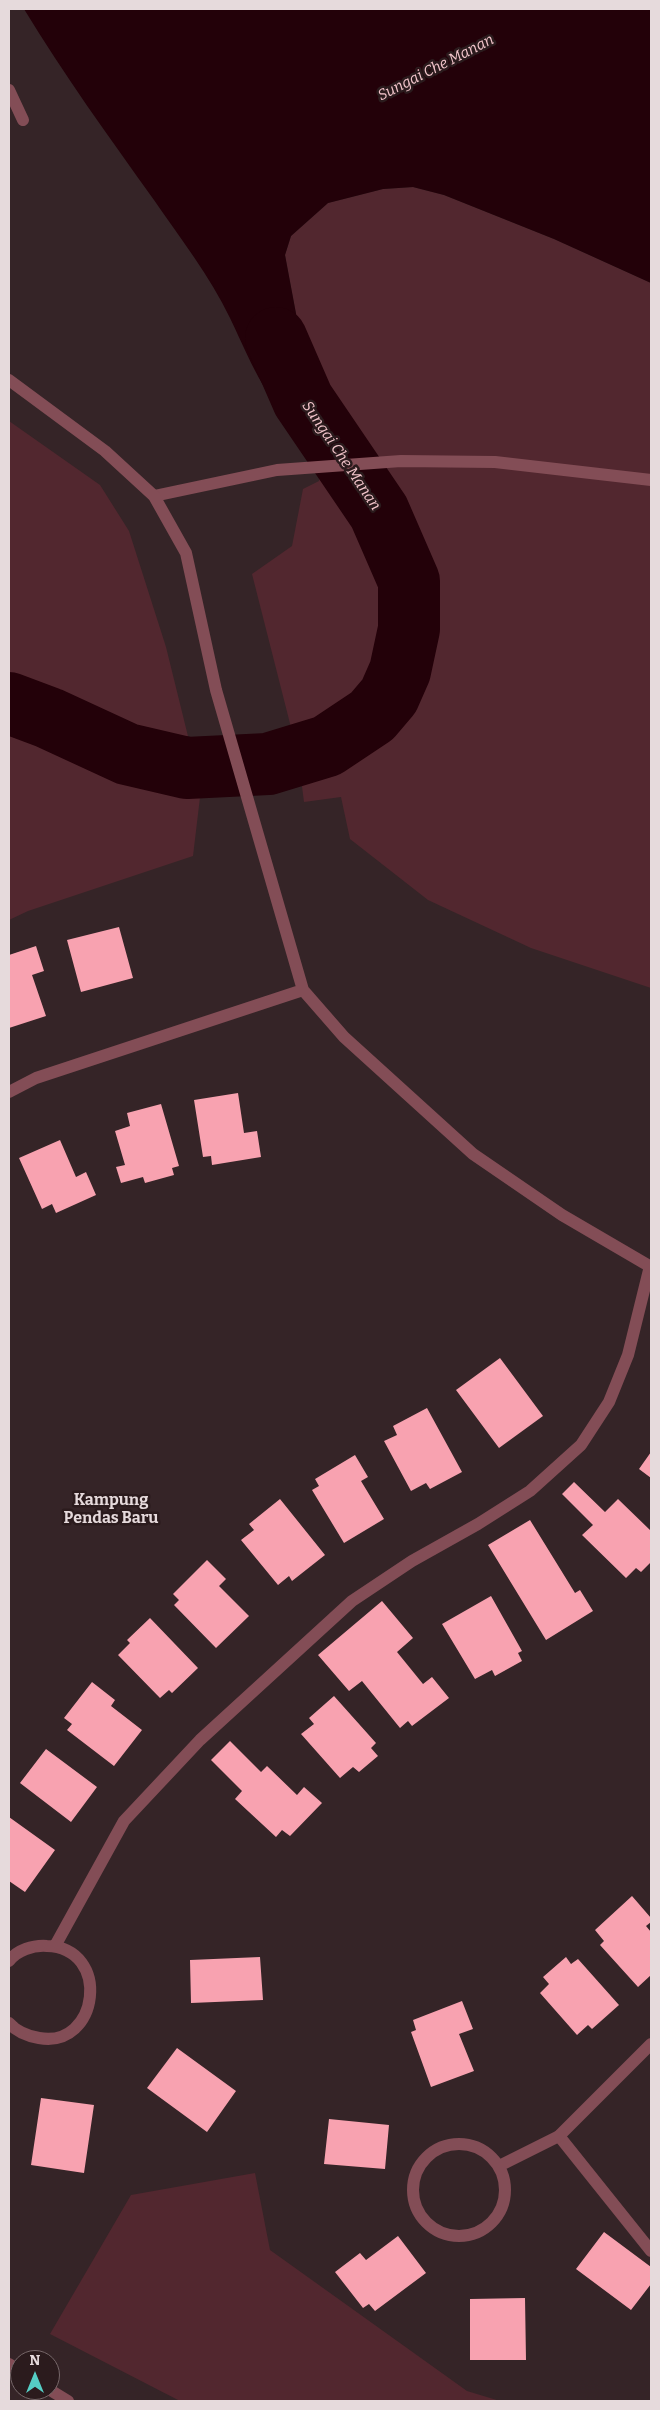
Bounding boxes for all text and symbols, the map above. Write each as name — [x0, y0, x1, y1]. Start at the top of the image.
water label: Sungai Che Manan — [375, 31, 497, 105]
water label: Sungai Che Manan — [298, 398, 384, 514]
district label: Kampung Pendas Baru — [64, 1491, 158, 1529]
north arrow — [10, 2350, 60, 2400]
text: N — [30, 2352, 40, 2369]

